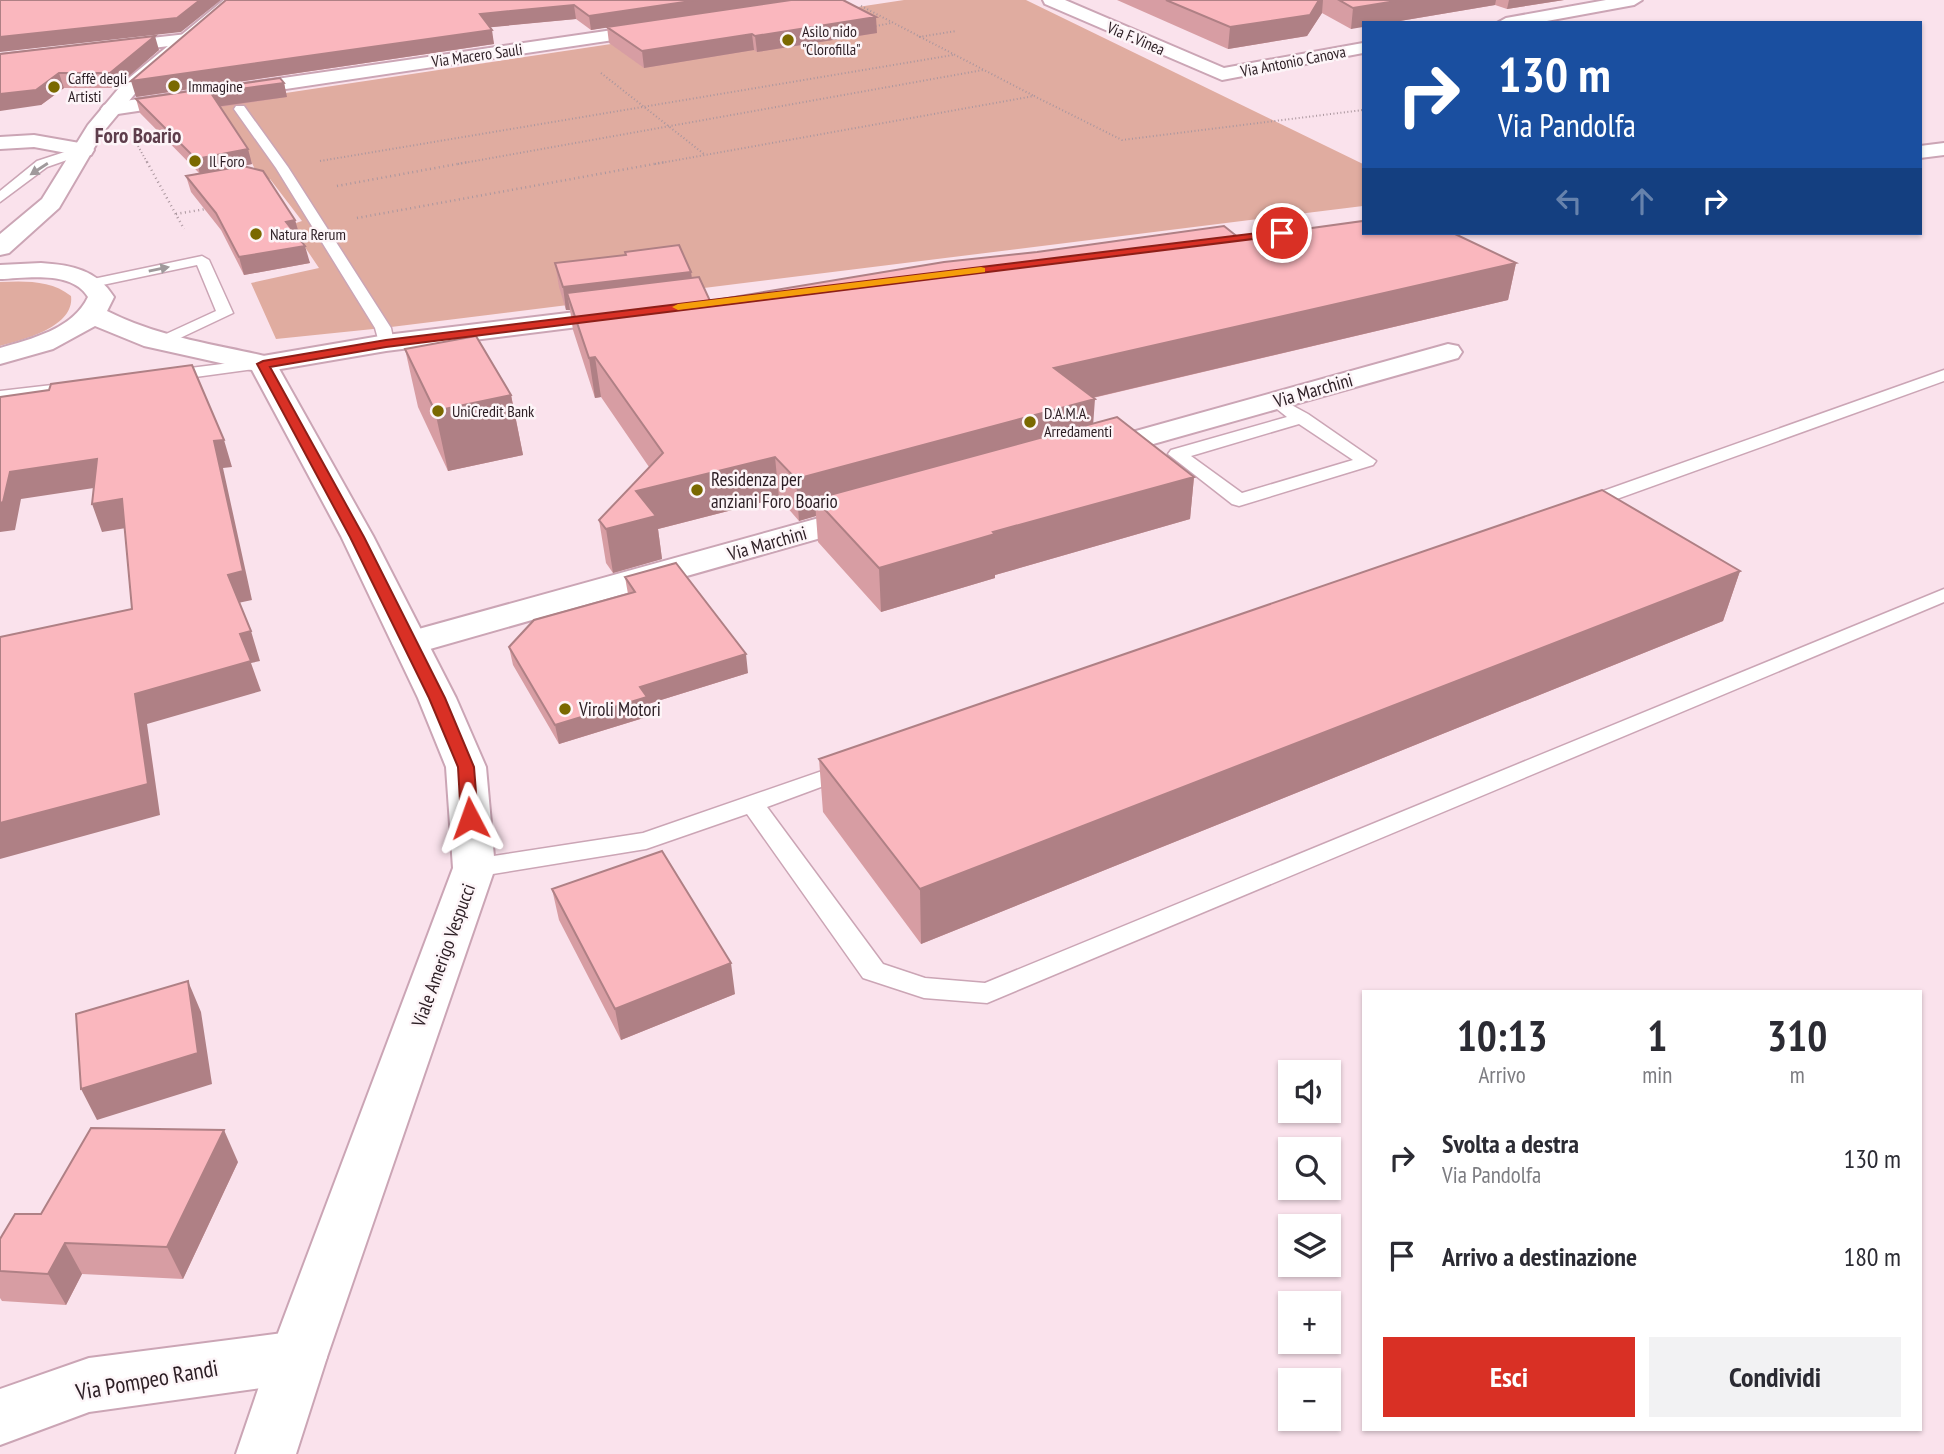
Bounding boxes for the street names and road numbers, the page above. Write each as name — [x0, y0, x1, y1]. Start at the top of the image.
street label: Via F.Vinea — [1103, 17, 1168, 59]
street label: Via Macero Sauli — [429, 39, 524, 71]
street label: Via Antonio Canova — [1238, 41, 1347, 81]
street label: Via Marchini — [1270, 367, 1355, 413]
street label: Via Marchini — [724, 520, 809, 566]
street label: Viale Amerigo Vespucci — [406, 880, 480, 1031]
street label: Via Pompeo Randi — [73, 1353, 220, 1406]

